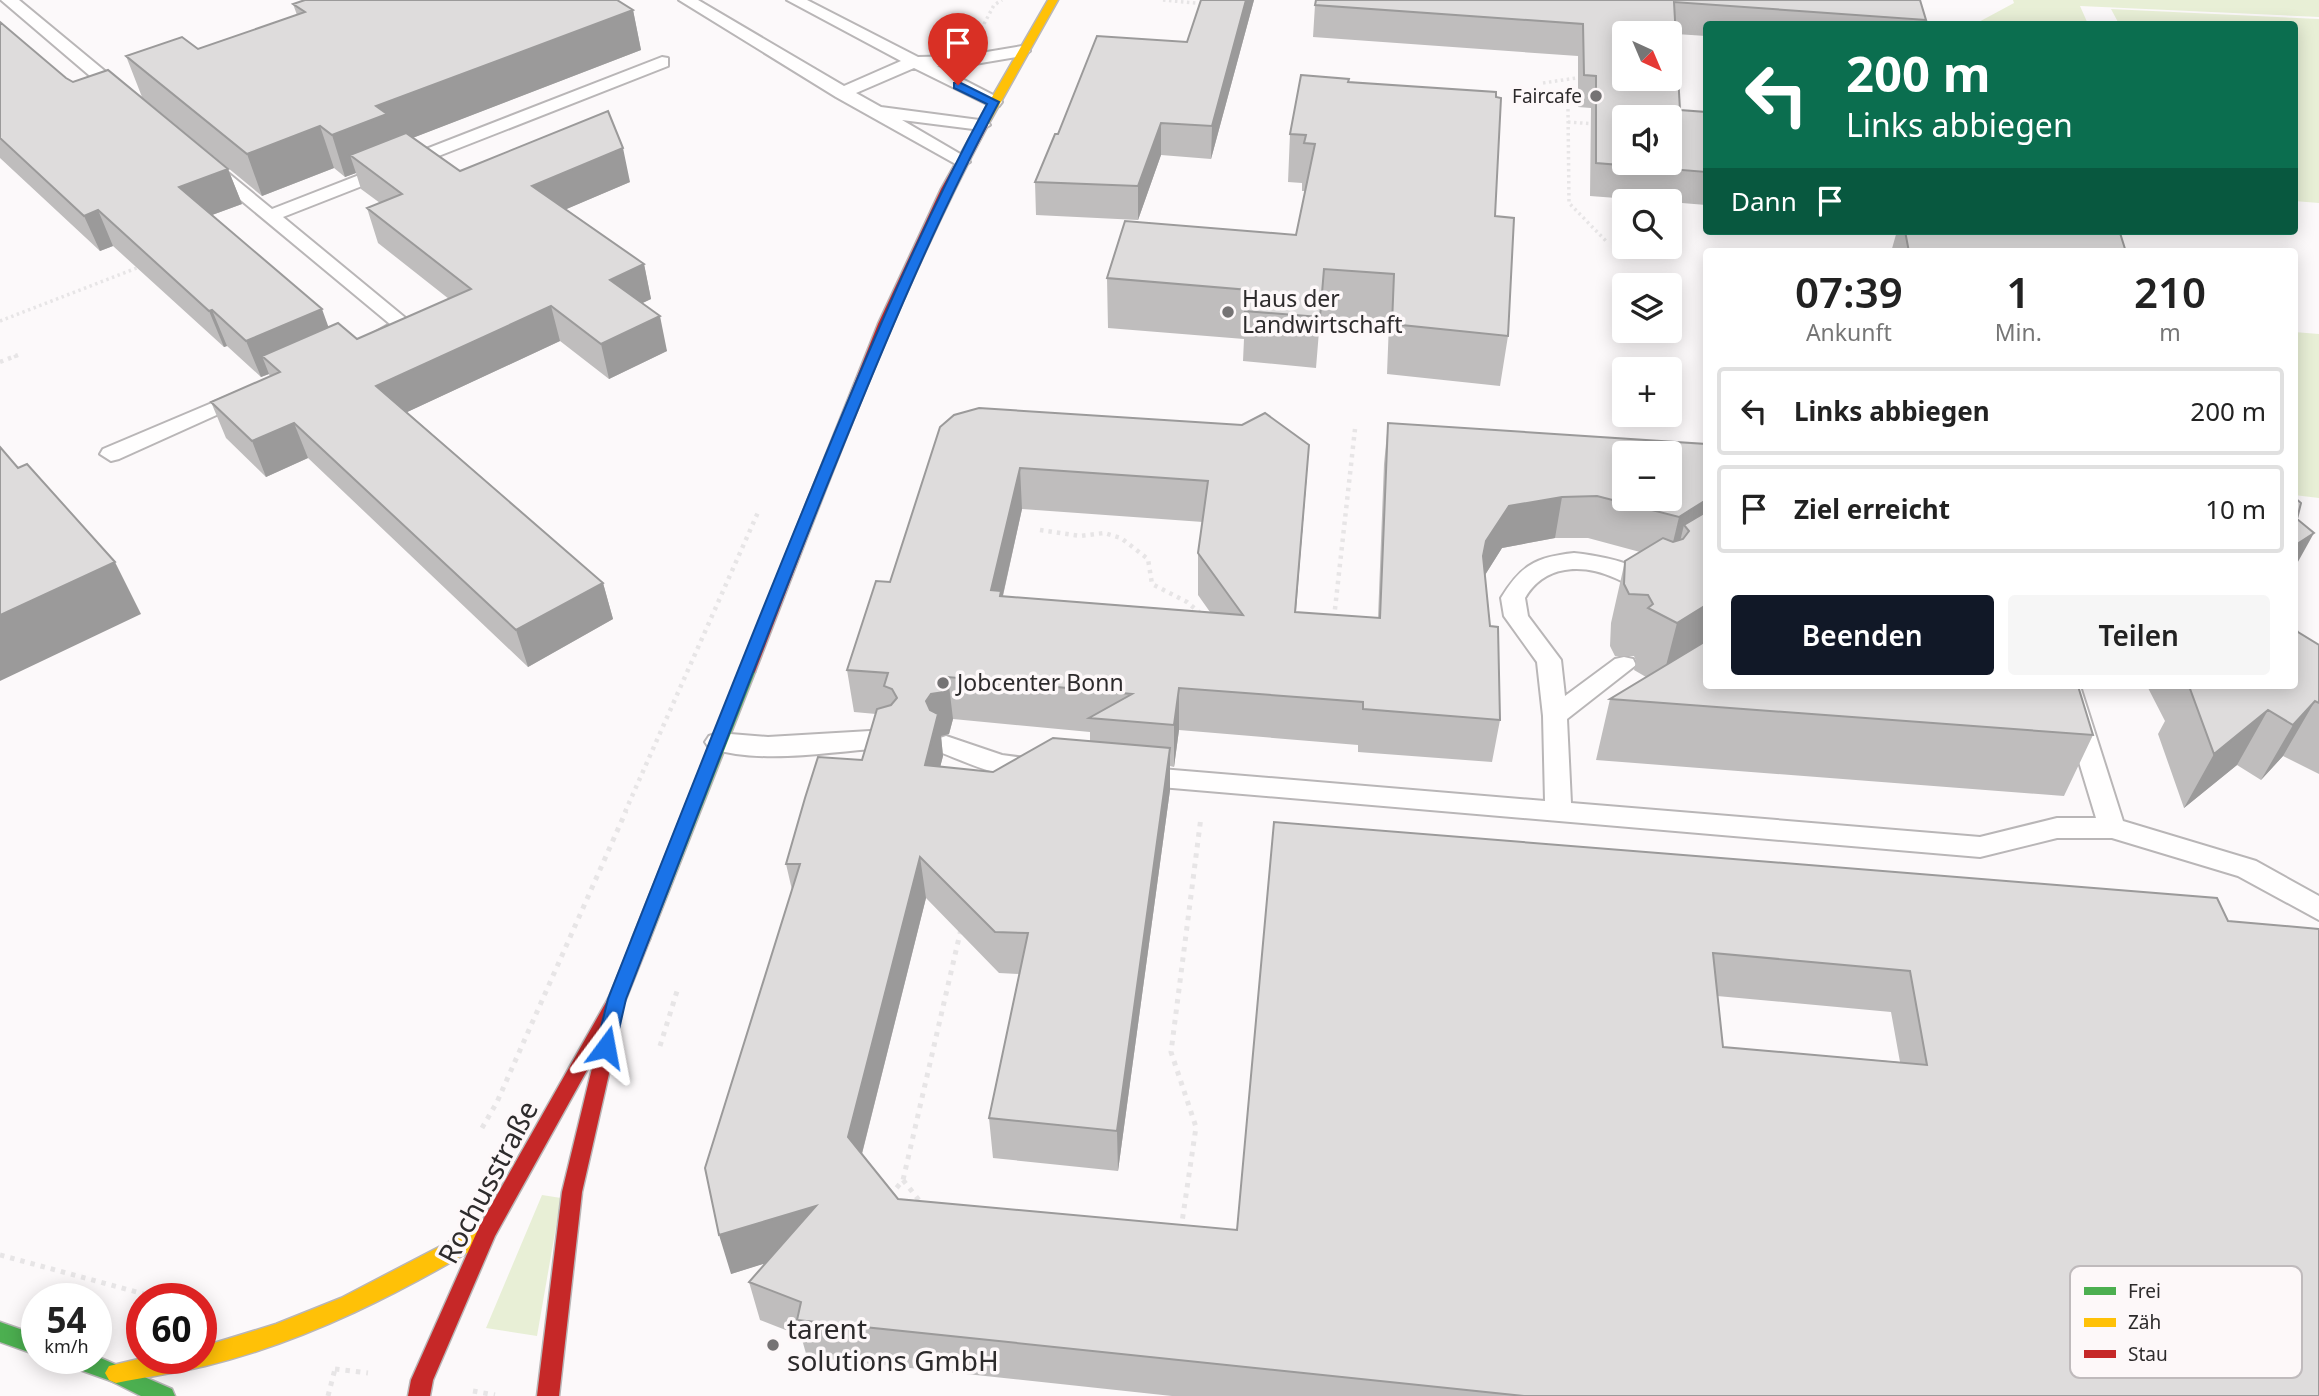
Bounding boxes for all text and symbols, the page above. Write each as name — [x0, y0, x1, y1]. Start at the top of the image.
pin — [928, 13, 988, 85]
north arrow — [1612, 21, 1682, 91]
map controls — [1612, 21, 1682, 511]
icon: arrive — [939, 24, 977, 62]
text: 200 m — [1846, 40, 1991, 106]
icon: left — [1731, 49, 1822, 140]
place label: Faircafe — [1512, 83, 1582, 109]
marker: Faircafe — [1588, 88, 1604, 104]
text: Links abbiegen — [1846, 103, 2073, 146]
button: sound — [1612, 105, 1682, 175]
icon: arrive — [1811, 182, 1849, 220]
text: Dann — [1731, 183, 1797, 219]
button: search — [1612, 189, 1682, 259]
text: 07:39 — [1795, 263, 1903, 320]
text: 1 — [2006, 263, 2030, 320]
text: 210 — [2134, 263, 2206, 320]
button: layers — [1612, 273, 1682, 343]
place label: Haus der Landwirtschaft — [1242, 282, 1403, 340]
marker: Haus der Landwirtschaft — [1220, 304, 1236, 320]
text: Ankunft — [1806, 316, 1892, 348]
text: Min. — [1995, 316, 2042, 348]
text: m — [2159, 316, 2181, 348]
button: + — [1612, 357, 1682, 427]
icon: left — [1735, 392, 1773, 430]
text: Links abbiegen — [1794, 393, 1990, 429]
text: 200 m — [2190, 393, 2266, 429]
button: − — [1612, 441, 1682, 511]
icon: arrive — [1735, 490, 1773, 528]
text: Ziel erreicht — [1794, 491, 1950, 527]
text: 10 m — [2205, 491, 2266, 527]
button: Beenden — [1731, 595, 1994, 675]
button: Teilen — [2008, 595, 2270, 675]
place label: Jobcenter Bonn — [955, 666, 1124, 698]
marker: Jobcenter Bonn — [935, 675, 951, 691]
position arrow — [569, 1010, 643, 1084]
street label: Rochusstraße — [428, 1093, 546, 1270]
legend — [2070, 1266, 2302, 1378]
text: Frei — [2128, 1278, 2161, 1304]
speed limit sign: 60 — [126, 1283, 217, 1374]
text: 54 — [46, 1296, 87, 1343]
place label: tarent solutions GmbH — [787, 1309, 999, 1379]
text: Zäh — [2128, 1309, 2161, 1335]
text: km/h — [44, 1334, 89, 1358]
marker: tarent solutions GmbH — [765, 1337, 781, 1353]
text: Stau — [2128, 1341, 2168, 1367]

